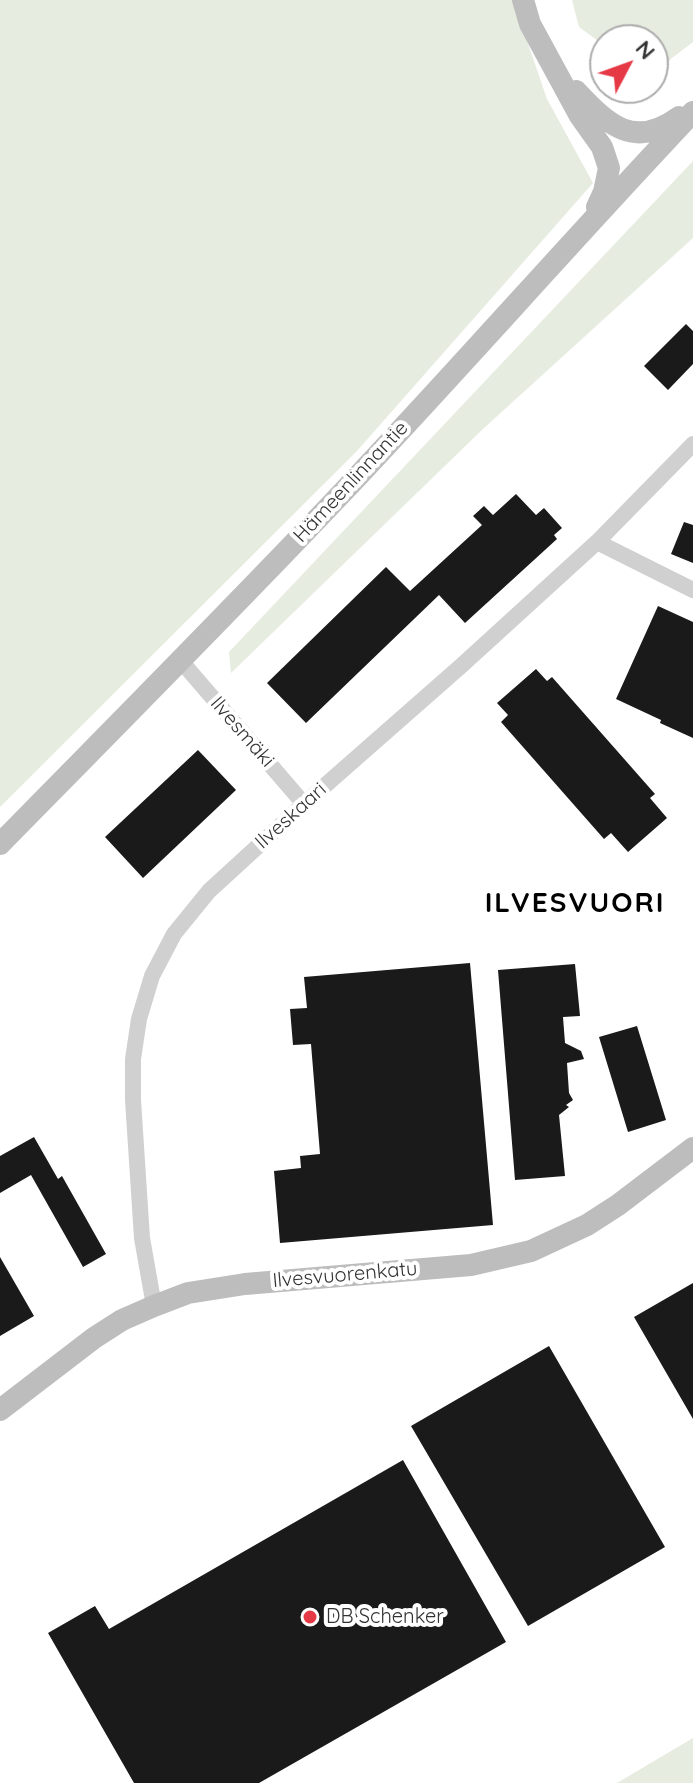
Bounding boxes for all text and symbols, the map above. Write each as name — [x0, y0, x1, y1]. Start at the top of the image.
north arrow — [589, 24, 669, 104]
text: N — [630, 34, 661, 65]
street label: Hämeenlinnantie — [289, 416, 413, 548]
street label: Ilvesmäki — [205, 692, 279, 772]
street label: Ilveskaari — [251, 778, 331, 854]
district label: ILVESVUORI — [485, 887, 665, 921]
street label: Ilvesvuorenkatu — [272, 1257, 418, 1293]
place label: DB Schenker — [326, 1605, 444, 1629]
marker: DB Schenker — [301, 1608, 319, 1626]

